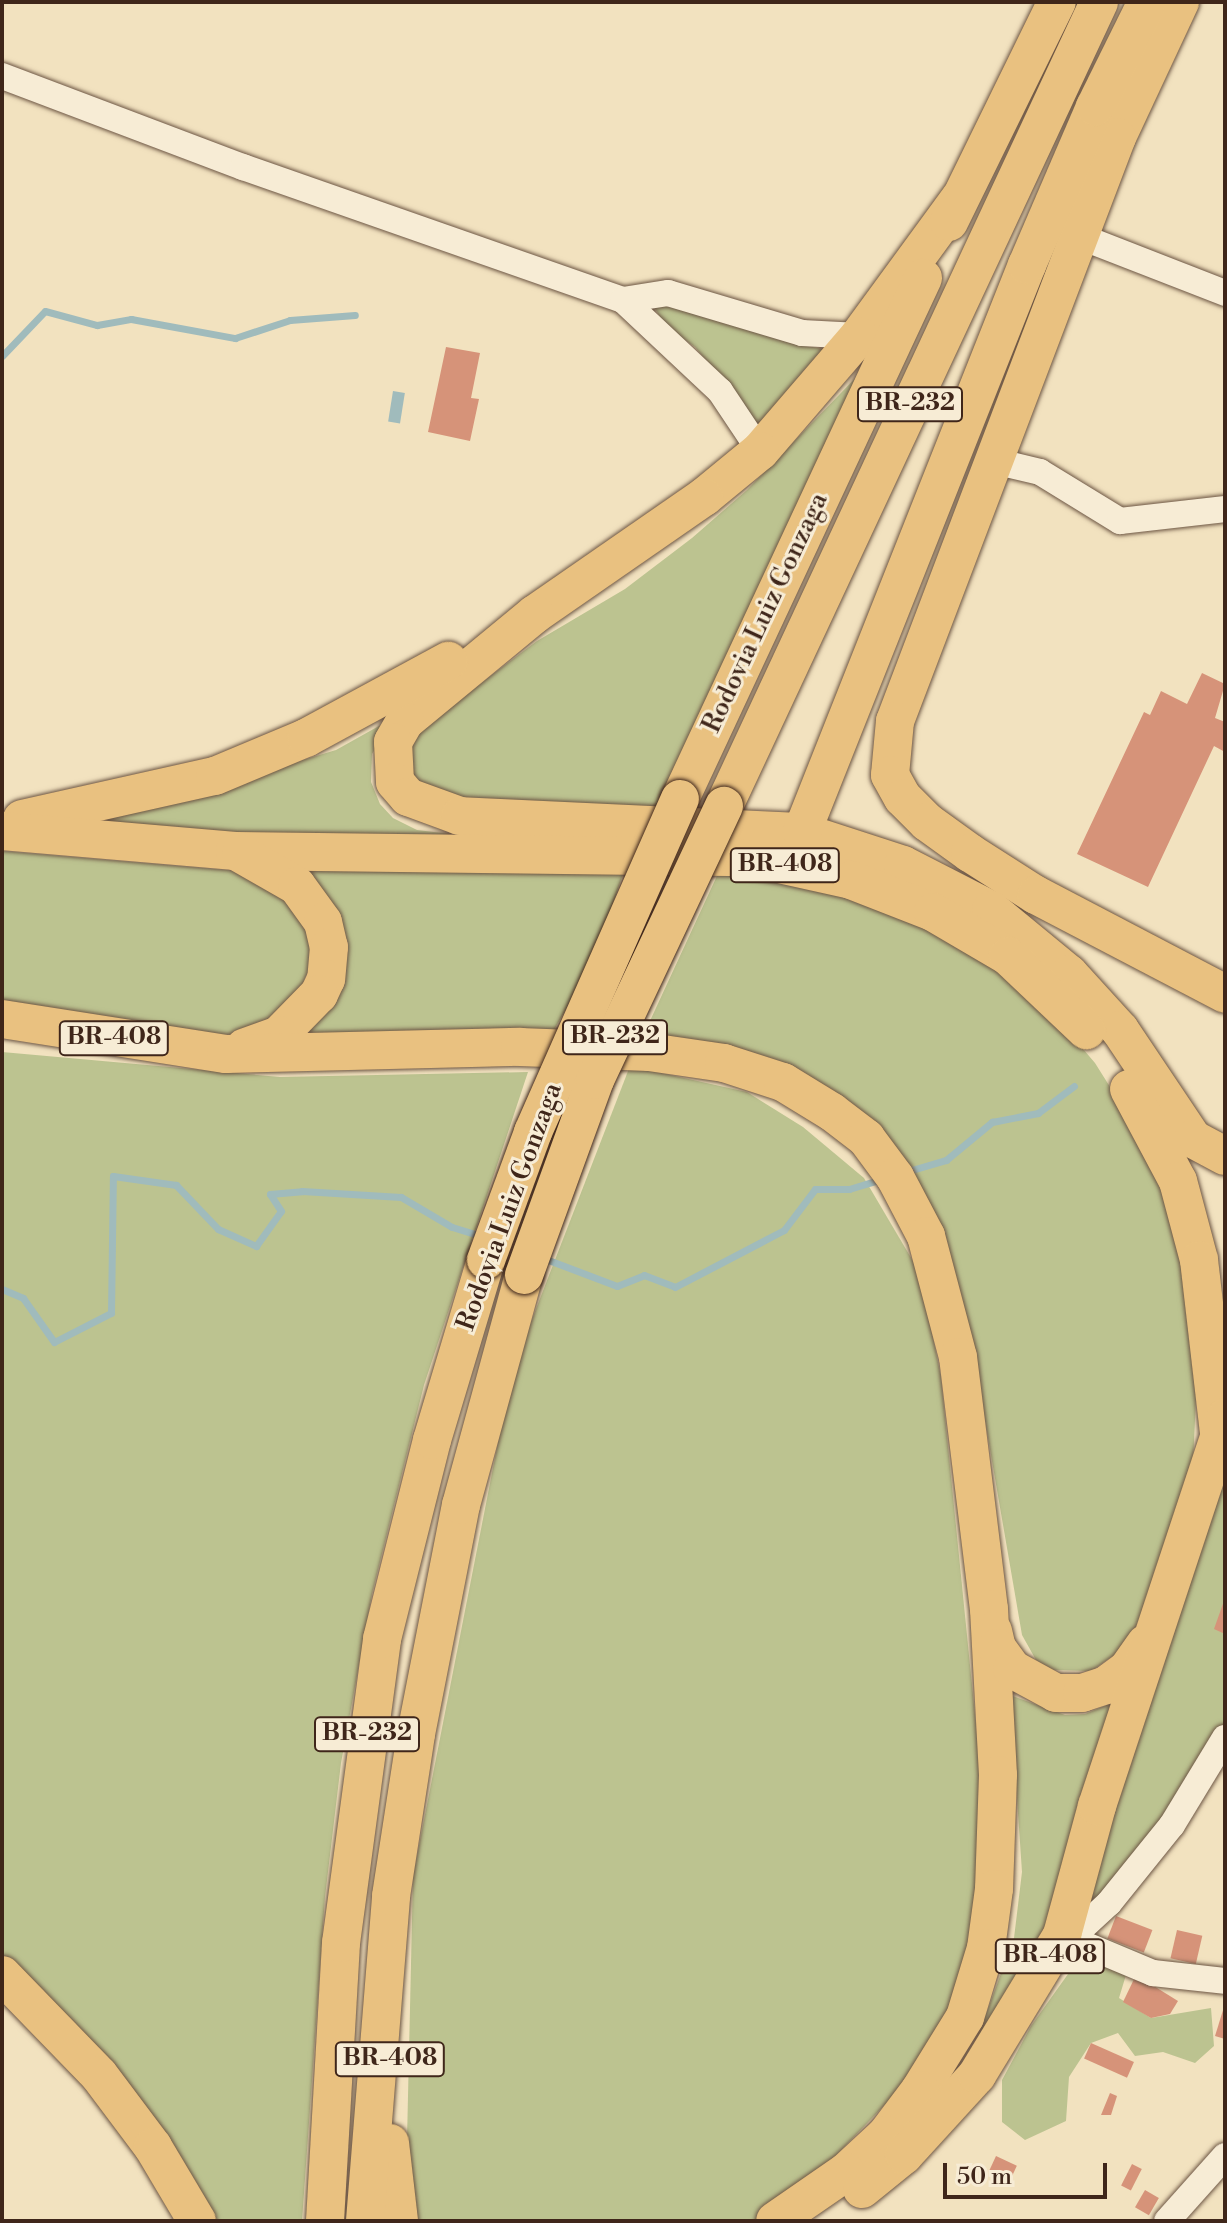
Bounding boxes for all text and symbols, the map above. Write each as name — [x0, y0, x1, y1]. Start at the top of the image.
road number: BR-232 — [856, 384, 964, 424]
street label: Rodovia Luiz Gonzaga — [697, 488, 835, 738]
road number: BR-408 — [729, 845, 841, 885]
road number: BR-232 — [561, 1017, 669, 1057]
road number: BR-408 — [58, 1018, 170, 1058]
street label: Rodovia Luiz Gonzaga — [451, 1079, 569, 1335]
road number: BR-232 — [313, 1714, 421, 1754]
road number: BR-408 — [994, 1936, 1106, 1976]
road number: BR-408 — [334, 2039, 446, 2079]
scale bar — [947, 2147, 1111, 2197]
text: 50 m — [957, 2162, 1012, 2192]

